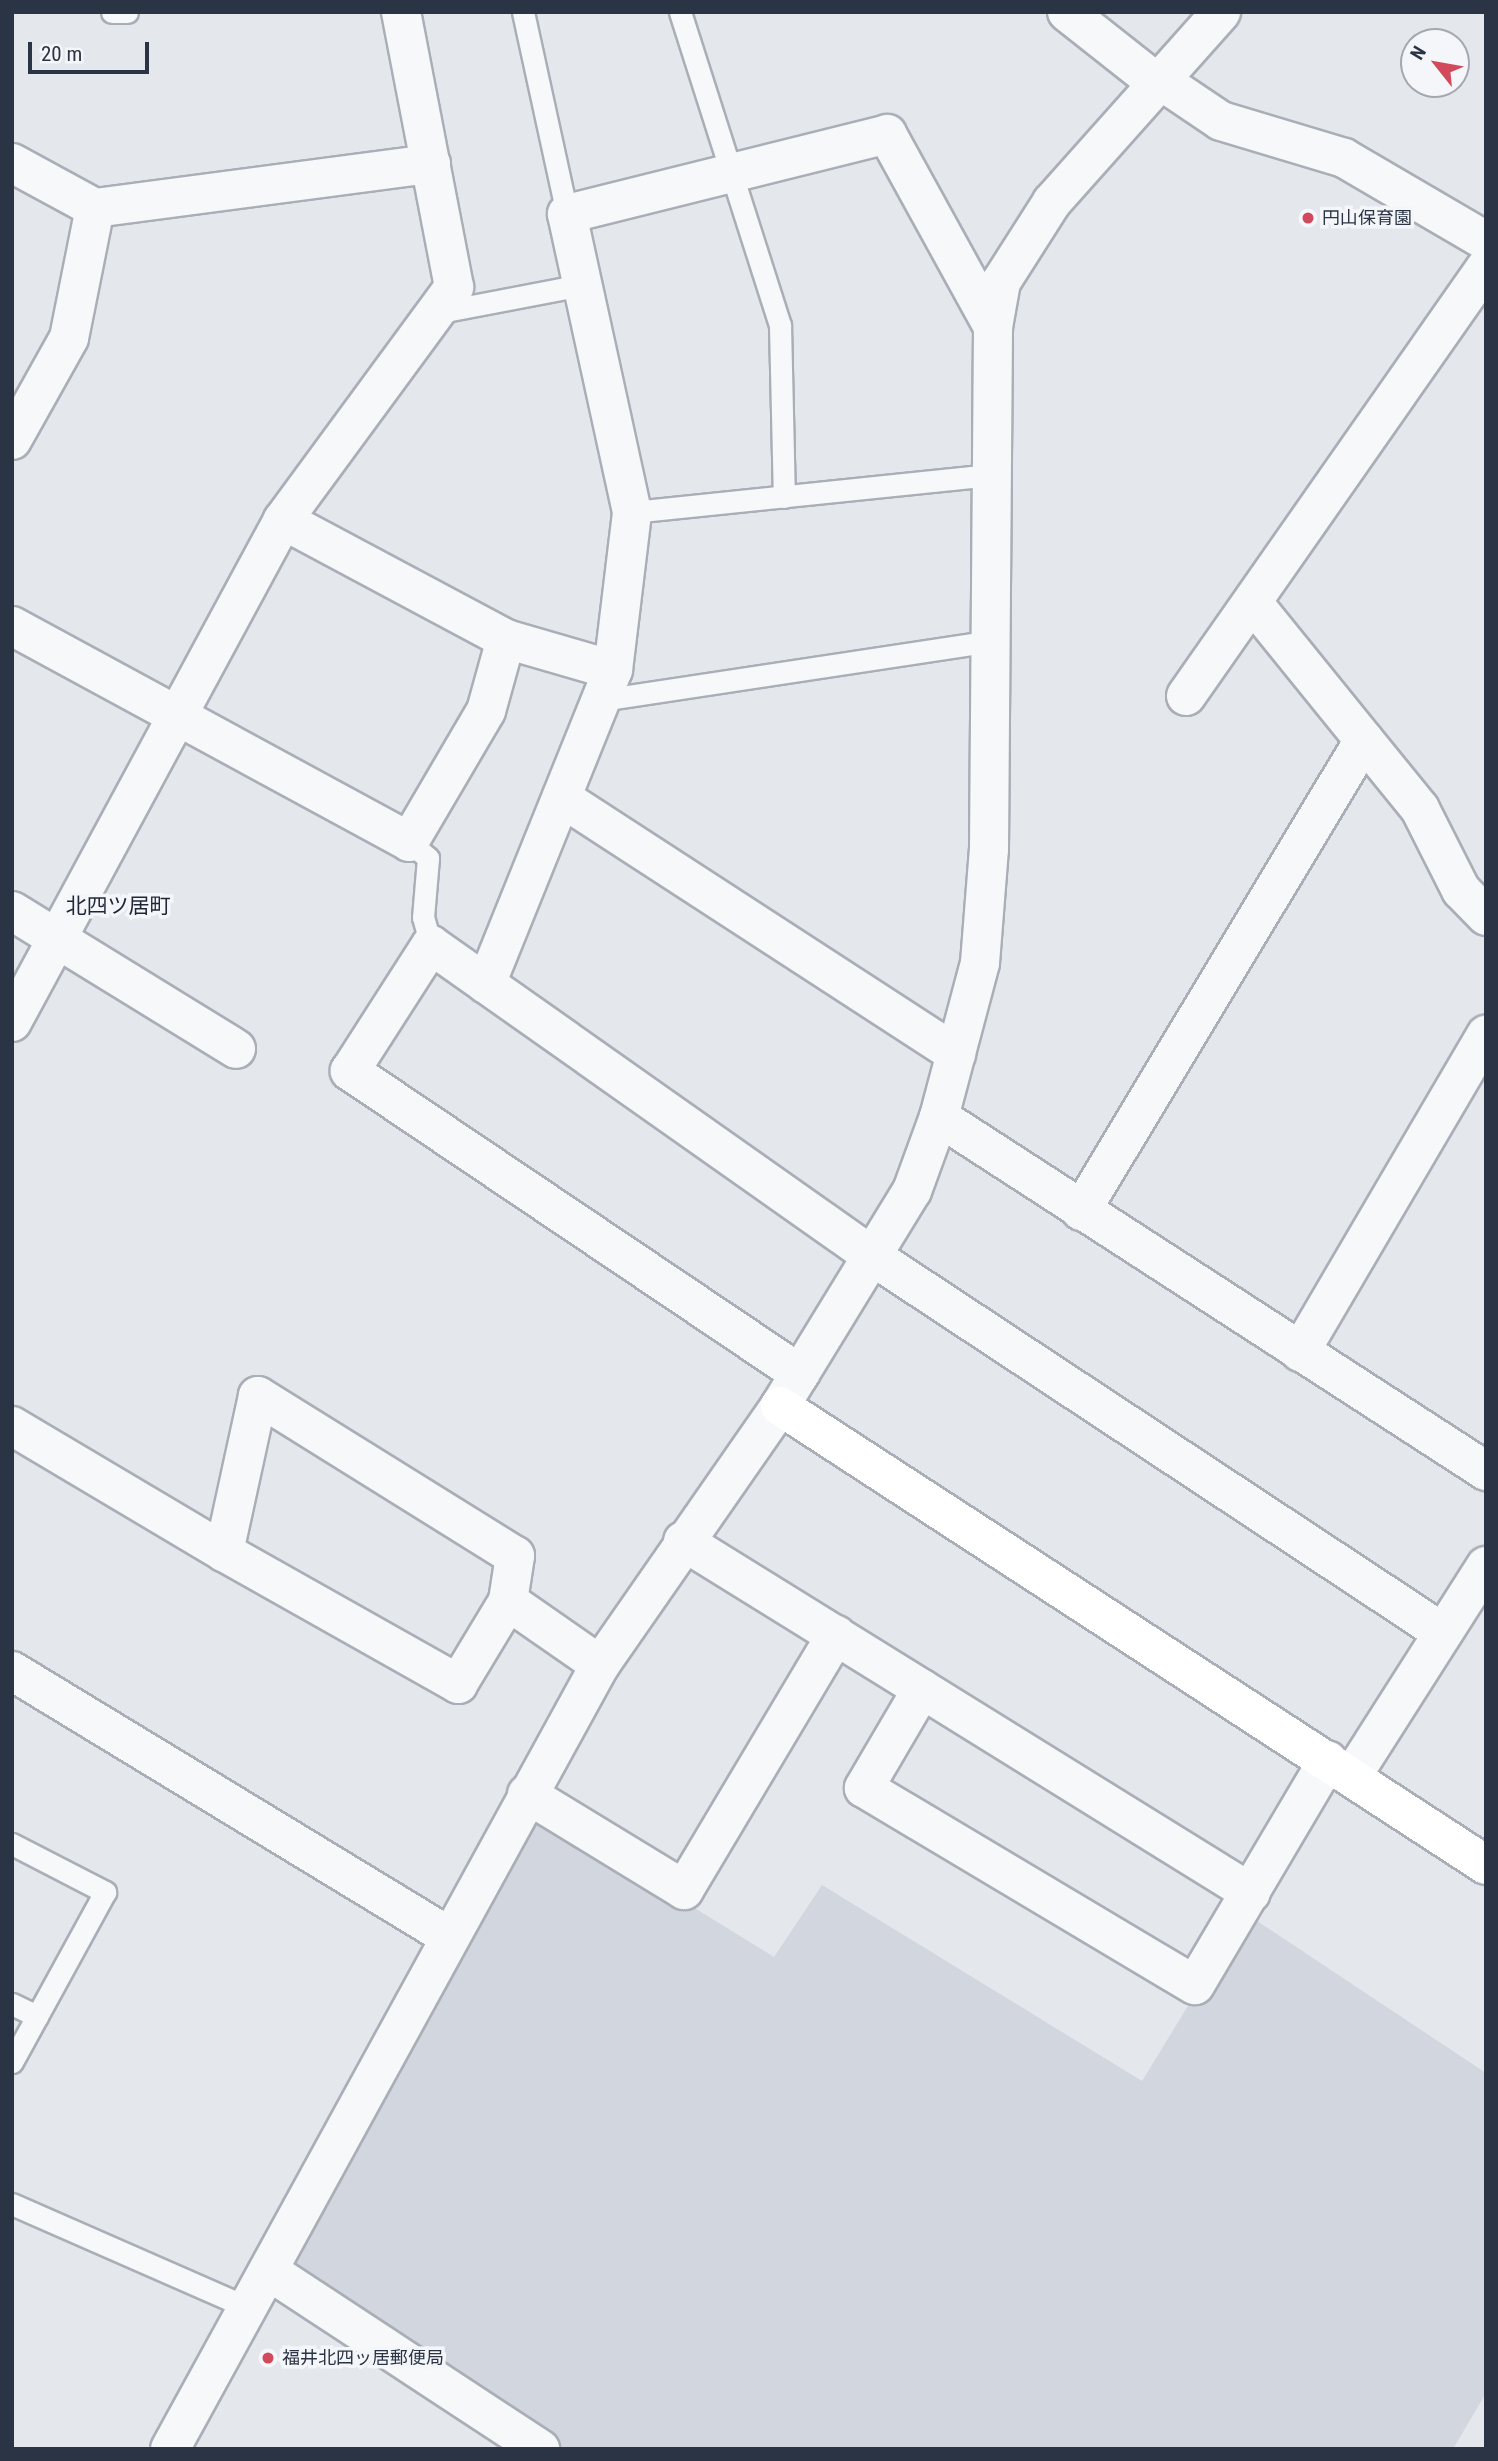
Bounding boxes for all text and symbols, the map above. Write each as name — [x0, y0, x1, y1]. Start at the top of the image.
scale bar — [32, 28, 152, 72]
north arrow — [1400, 28, 1470, 98]
text: 20 m — [41, 42, 82, 66]
text: N — [1405, 42, 1431, 64]
place label: 円山保育園 — [1322, 207, 1412, 229]
marker: 円山保育園 — [1300, 210, 1316, 226]
district label: 北四ツ居町 — [66, 893, 170, 919]
place label: 福井北四ッ居郵便局 — [282, 2347, 444, 2369]
marker: 福井北四ッ居郵便局 — [260, 2350, 276, 2366]

